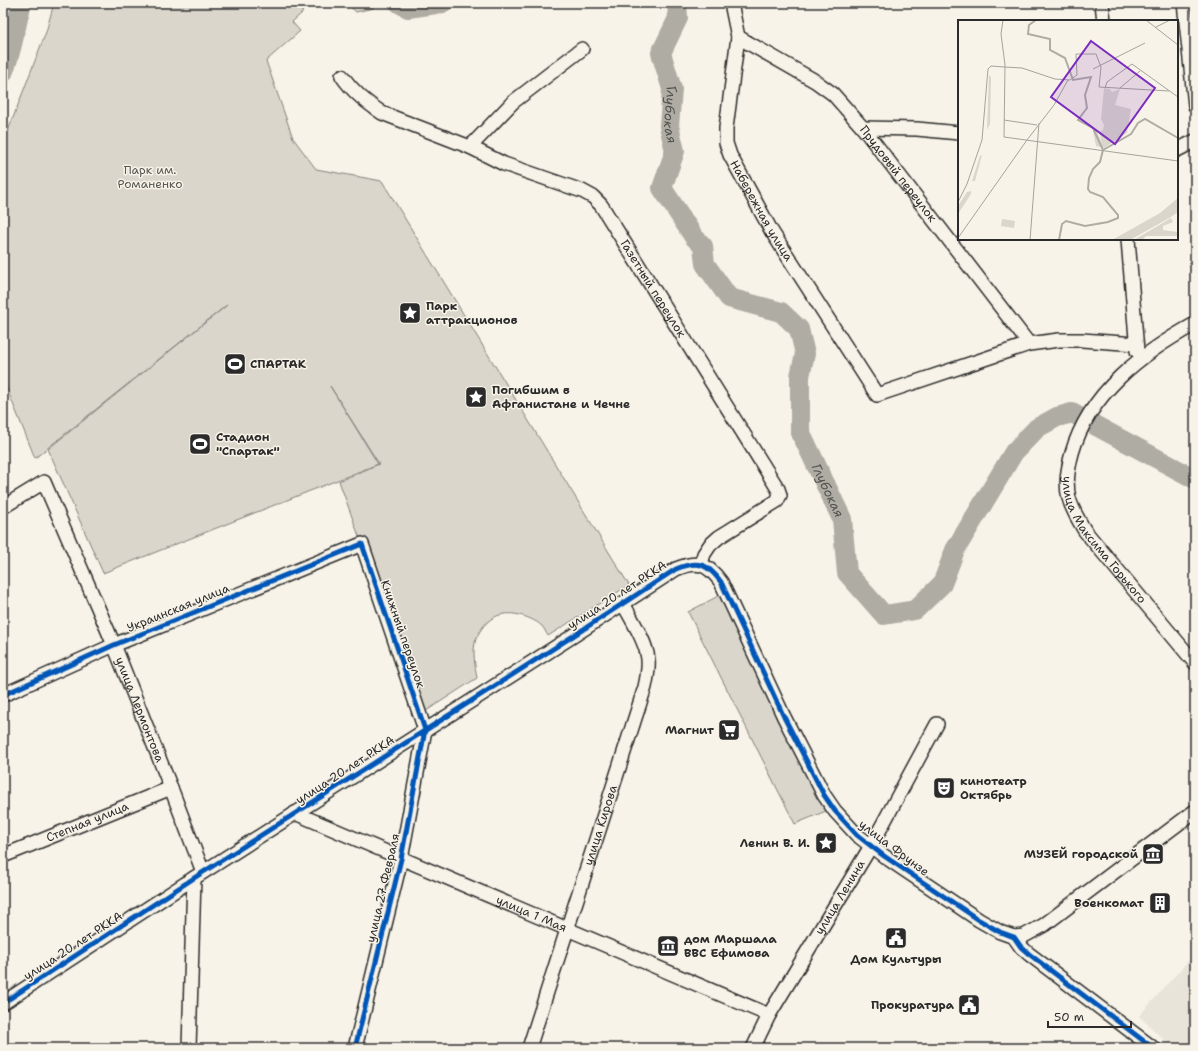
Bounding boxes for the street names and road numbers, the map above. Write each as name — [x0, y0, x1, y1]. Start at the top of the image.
street label: Прудовый переулок — [856, 122, 941, 226]
street label: Набережная улица — [726, 157, 797, 265]
street label: Газетный переулок — [617, 237, 690, 341]
street label: улица Максима Горького — [1059, 476, 1150, 607]
street label: улица 20 лет РККА — [565, 557, 670, 633]
street label: Книжный переулок — [377, 578, 429, 691]
street label: Украинская улица — [124, 580, 232, 636]
street label: улица Лермонтова — [112, 655, 168, 765]
street label: улица 20 лет РККА — [293, 732, 398, 808]
street label: улица Кирова — [580, 783, 621, 867]
street label: Степная улица — [44, 798, 131, 846]
street label: улица Фрунзе — [855, 816, 933, 880]
street label: улица 27 Февраля — [363, 832, 403, 944]
street label: улица Ленина — [811, 857, 869, 938]
street label: улица 1 Мая — [494, 892, 569, 936]
street label: улица 20 лет РККА — [21, 908, 126, 984]

